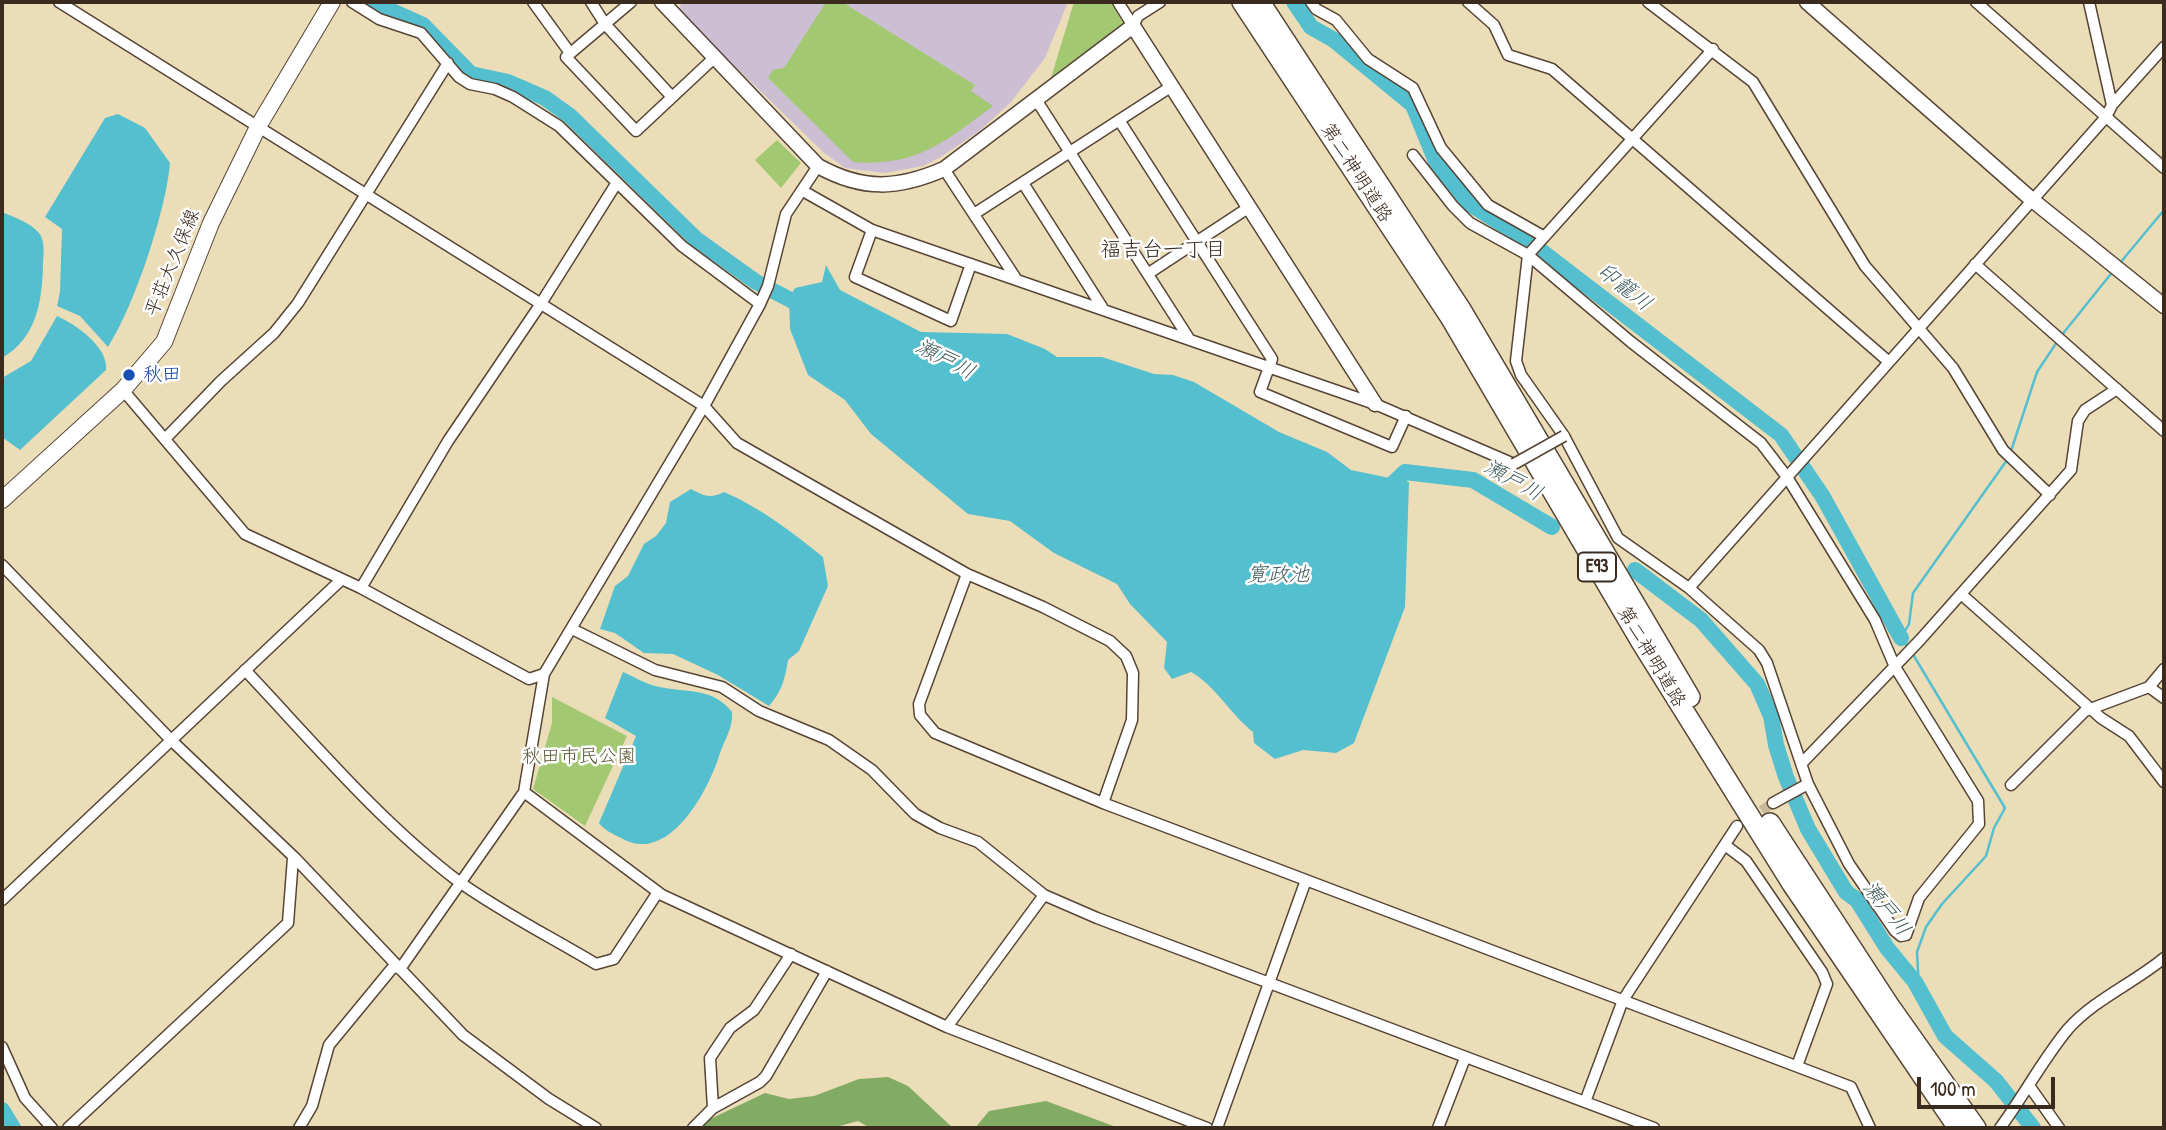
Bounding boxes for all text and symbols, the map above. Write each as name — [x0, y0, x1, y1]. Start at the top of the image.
street label: 第二神明道路 — [1315, 119, 1397, 227]
street label: 平荘大久保線 — [141, 206, 205, 320]
district label: 福吉台一丁目 — [1100, 237, 1226, 263]
water label: 印籠川 — [1591, 259, 1657, 317]
water label: 瀬戸川 — [911, 334, 979, 386]
place label: 秋田 — [143, 364, 181, 386]
marker: 秋田 — [121, 367, 137, 383]
water label: 瀬戸川 — [1479, 455, 1547, 507]
road number: E93 — [1578, 552, 1616, 582]
water label: 寛政池 — [1247, 562, 1309, 588]
street label: 第二神明道路 — [1612, 602, 1690, 712]
park label: 秋田市民公園 — [522, 746, 636, 768]
water label: 瀬戸川 — [1857, 876, 1915, 942]
scale bar — [1921, 1064, 2059, 1108]
text: 100 m — [1930, 1074, 1976, 1103]

